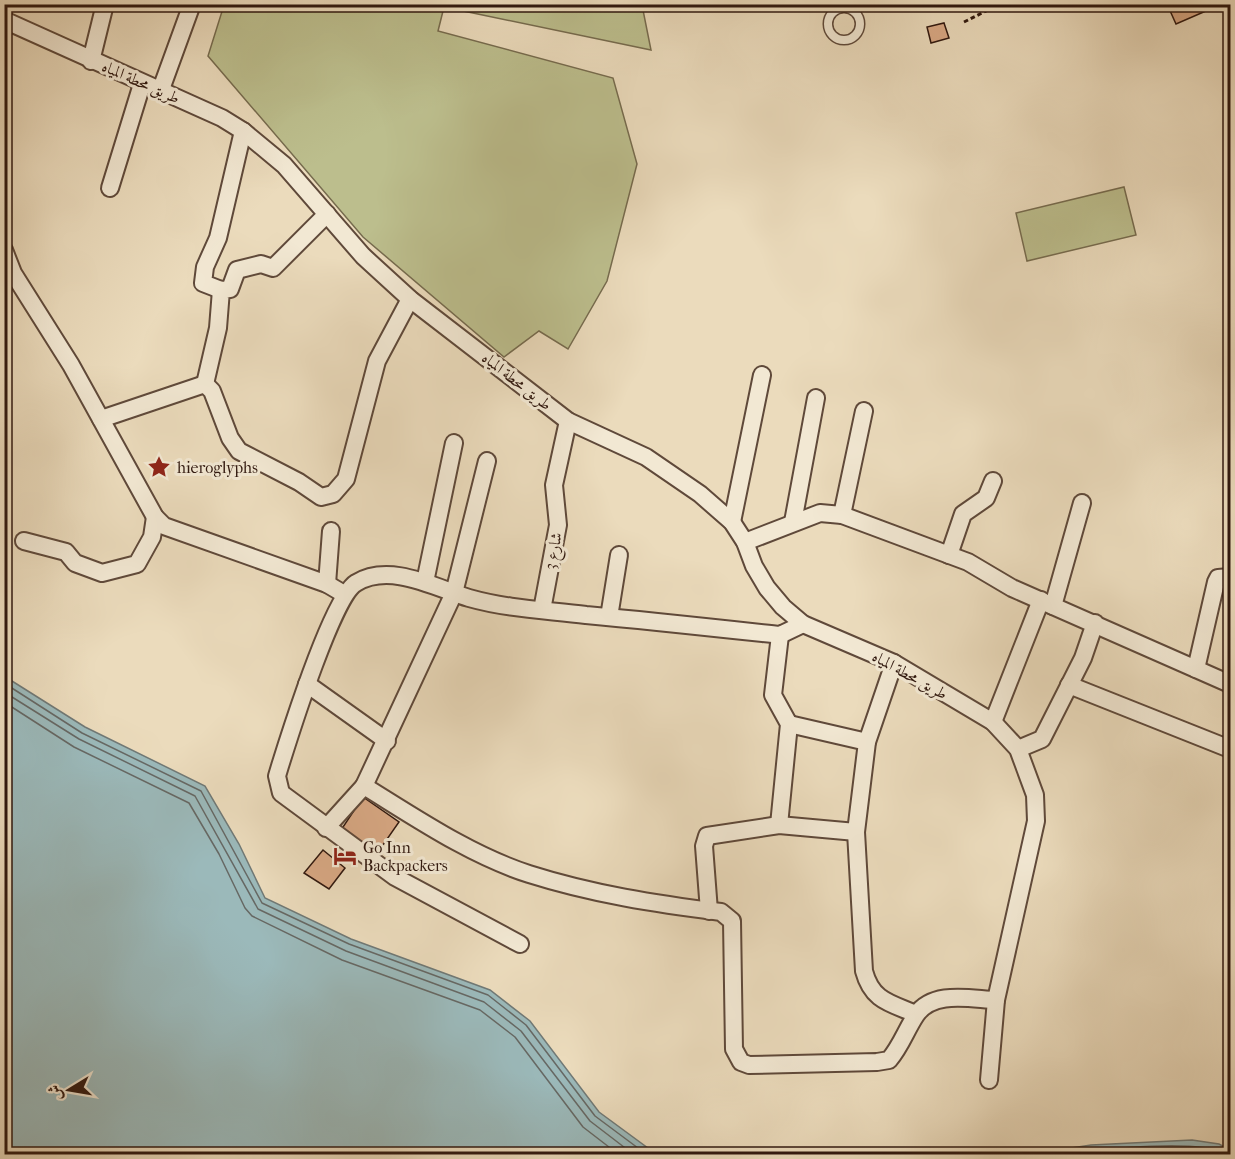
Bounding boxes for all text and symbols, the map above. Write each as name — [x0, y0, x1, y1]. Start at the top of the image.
street label: طريق محطة المياه — [99, 56, 183, 109]
street label: طريق محطة المياه — [478, 348, 556, 415]
place icon: hieroglyphs — [146, 454, 172, 480]
place label: hieroglyphs — [177, 458, 258, 477]
street label: شارع 3 — [540, 531, 570, 572]
street label: طريق محطة المياه — [868, 646, 951, 704]
place label: Go Inn Backpackers — [363, 838, 448, 875]
hotel icon: Go Inn Backpackers — [332, 843, 358, 869]
north arrow — [39, 1060, 99, 1120]
text: ش — [44, 1083, 66, 1102]

